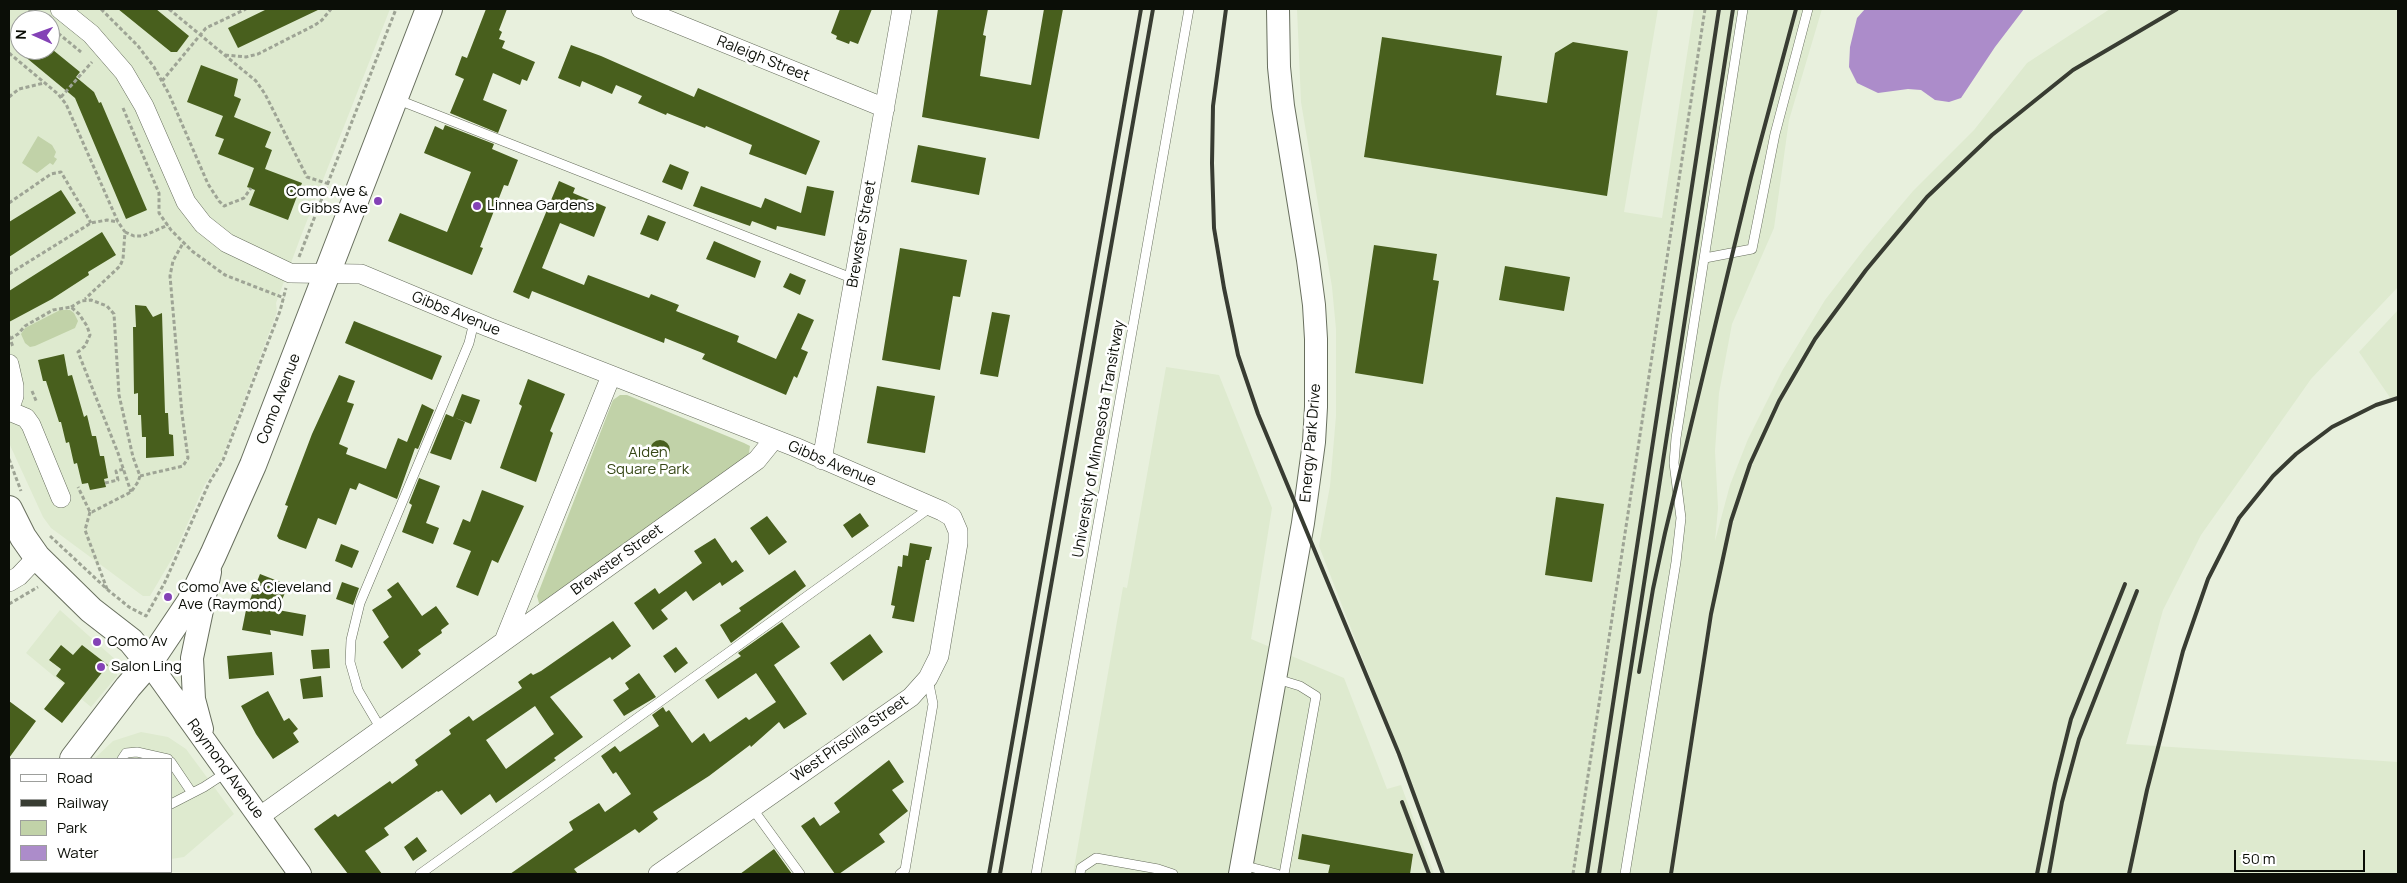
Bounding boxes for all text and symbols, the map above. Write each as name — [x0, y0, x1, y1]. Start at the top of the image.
north arrow — [10, 10, 60, 60]
text: N — [11, 29, 30, 40]
street label: Raleigh Street — [714, 32, 812, 86]
street label: Brewster Street — [844, 179, 880, 289]
place label: Como Ave & Gibbs Ave — [286, 183, 368, 218]
marker: Como Ave & Gibbs Ave — [372, 195, 384, 207]
place label: Linnea Gardens — [487, 197, 594, 215]
marker: Linnea Gardens — [471, 200, 483, 212]
street label: Gibbs Avenue — [409, 288, 503, 340]
street label: University of Minnesota Transitway — [1069, 319, 1129, 559]
street label: Como Avenue — [253, 351, 305, 447]
street label: Energy Park Drive — [1297, 383, 1325, 503]
street label: Gibbs Avenue — [785, 437, 879, 491]
park label: Alden Square Park — [607, 444, 689, 479]
street label: Brewster Street — [568, 521, 666, 599]
place label: Como Ave & Cleveland Ave (Raymond) — [178, 579, 331, 614]
marker: Como Ave & Cleveland Ave (Raymond) — [162, 591, 174, 603]
place label: Como Av — [107, 633, 168, 651]
marker: Como Av — [91, 636, 103, 648]
place label: Salon Ling — [111, 658, 182, 676]
marker: Salon Ling — [95, 661, 107, 673]
street label: West Priscilla Street — [788, 692, 912, 786]
street label: Raymond Avenue — [183, 716, 267, 822]
legend — [10, 758, 172, 873]
text: Road — [57, 767, 93, 788]
text: Railway — [57, 792, 109, 813]
text: Park — [57, 817, 87, 838]
scale bar — [2237, 840, 2368, 872]
text: Water — [57, 842, 99, 863]
text: 50 m — [2242, 848, 2276, 869]

